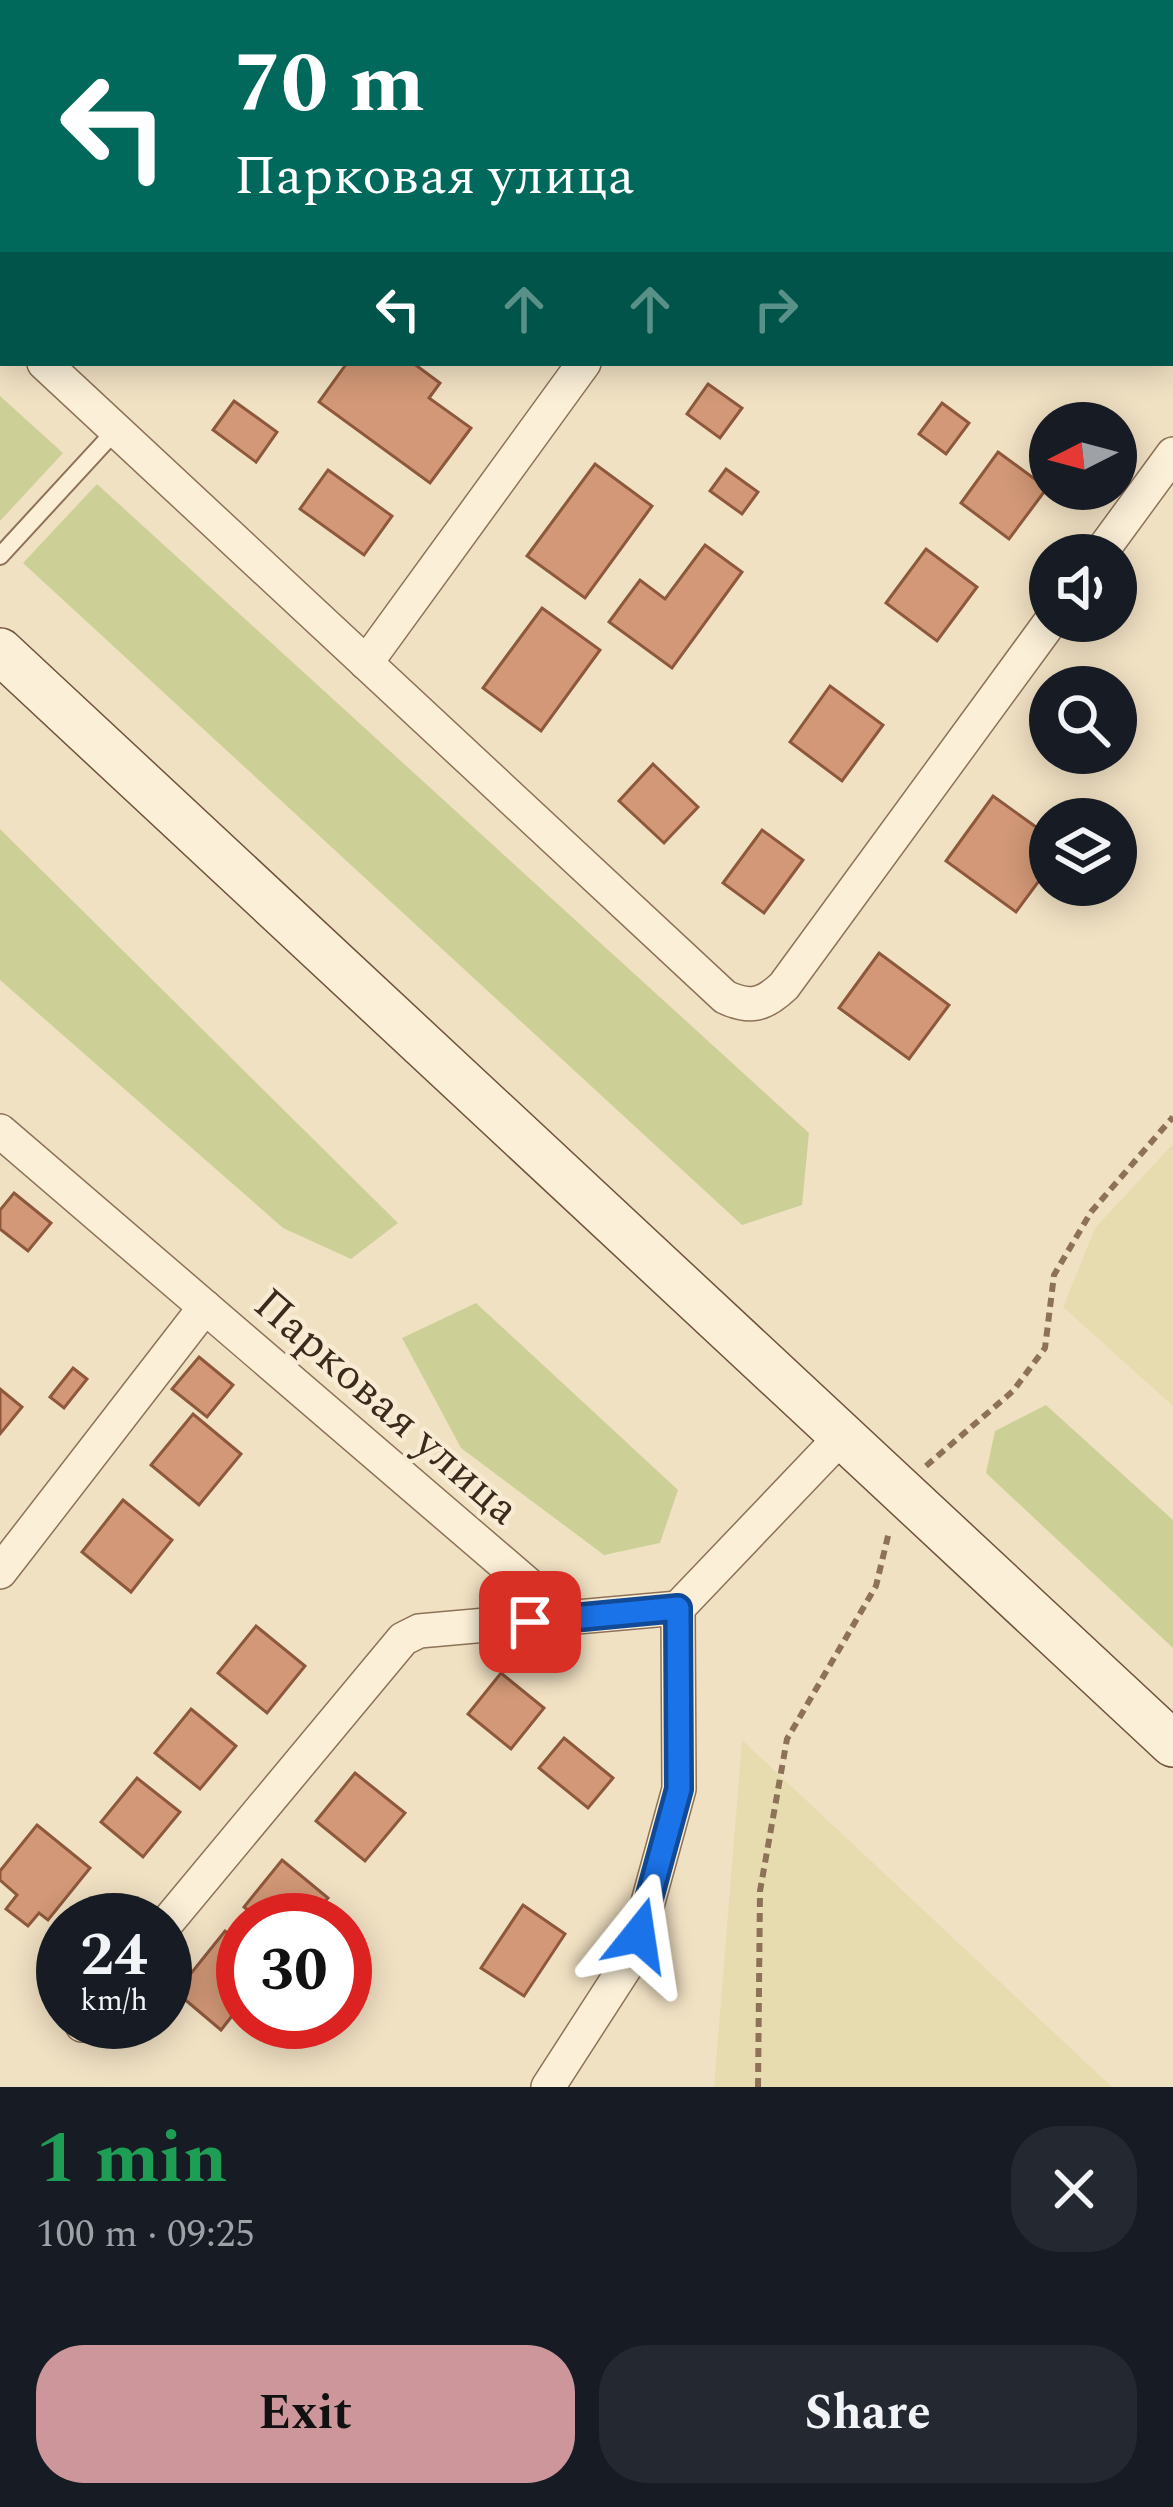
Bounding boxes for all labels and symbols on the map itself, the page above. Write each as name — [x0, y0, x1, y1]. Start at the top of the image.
north arrow — [1029, 402, 1137, 510]
street label: Парковая улица — [238, 1271, 535, 1542]
pin — [479, 1571, 581, 1673]
position arrow — [576, 1872, 702, 1998]
speed limit sign: 30 — [216, 1893, 372, 2049]

